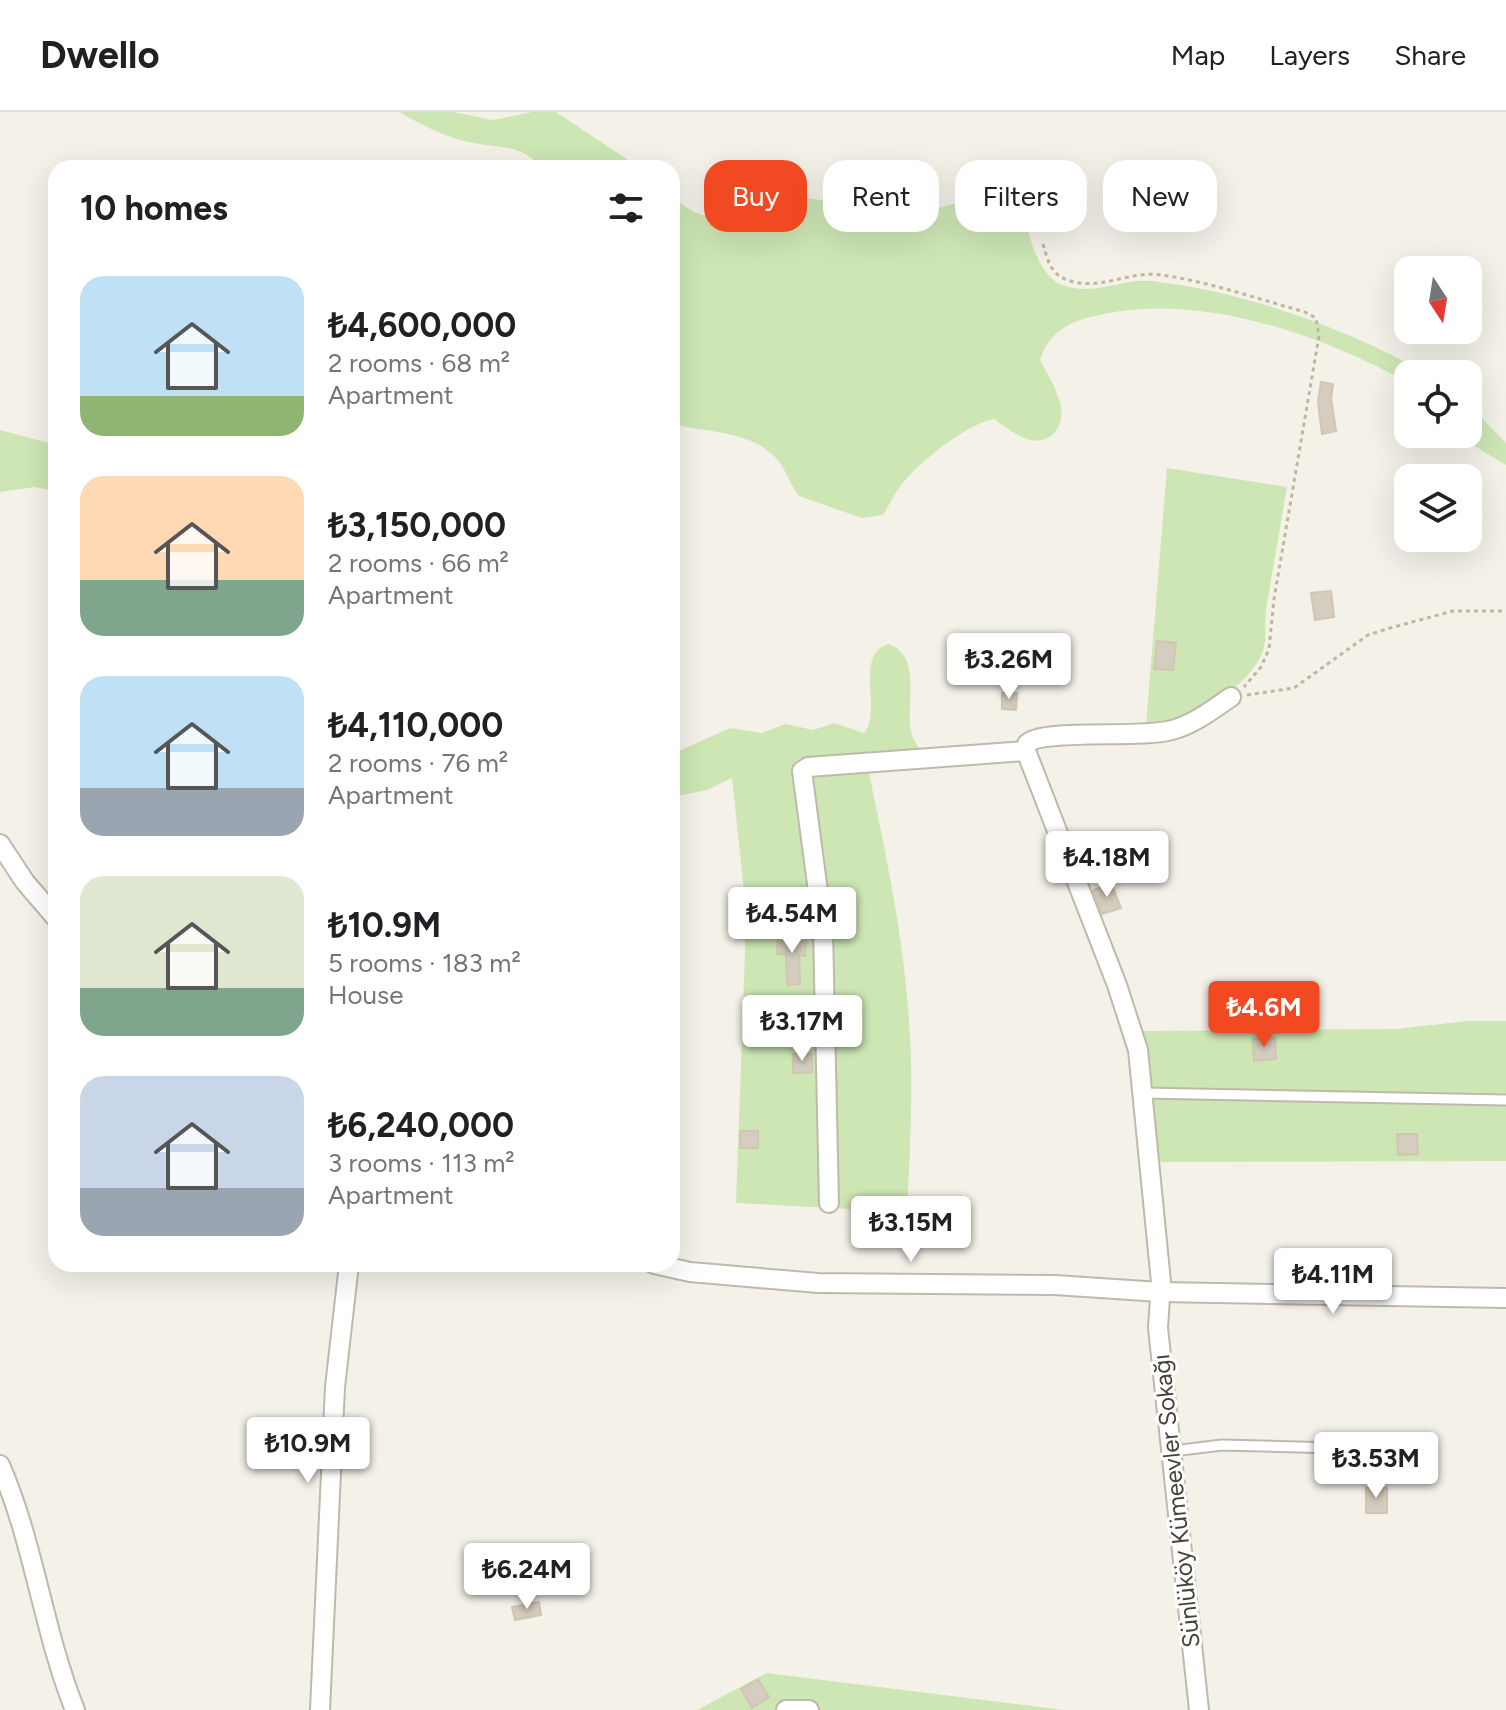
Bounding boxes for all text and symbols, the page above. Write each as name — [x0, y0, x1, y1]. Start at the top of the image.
text: Dwello — [40, 32, 160, 78]
text: Map — [1171, 38, 1225, 72]
text: Layers — [1269, 38, 1350, 72]
text: Share — [1394, 38, 1466, 72]
chip: Buy — [704, 160, 807, 232]
chip: Rent — [823, 160, 939, 232]
chip: Filters — [955, 160, 1087, 232]
chip: New — [1103, 160, 1217, 232]
icon: filters — [604, 186, 648, 230]
text: 10 homes — [80, 188, 228, 229]
north arrow — [1394, 256, 1482, 344]
map controls — [1394, 256, 1482, 552]
text: ₺4,600,000 — [328, 305, 516, 346]
icon: home — [144, 308, 240, 404]
text: 2 rooms · 68 m² — [328, 347, 510, 379]
button: locate — [1394, 360, 1482, 448]
text: Apartment — [328, 379, 454, 411]
button: layers — [1394, 464, 1482, 552]
text: ₺3,150,000 — [328, 505, 506, 546]
icon: home — [144, 508, 240, 604]
text: 2 rooms · 66 m² — [328, 547, 509, 579]
text: Apartment — [328, 579, 454, 611]
pin: ₺3.26M — [944, 633, 1074, 701]
text: ₺3.26M — [965, 643, 1053, 675]
text: ₺4,110,000 — [328, 705, 503, 746]
icon: home — [144, 708, 240, 804]
text: 2 rooms · 76 m² — [328, 747, 508, 779]
text: Apartment — [328, 779, 454, 811]
pin: ₺4.18M — [1042, 831, 1172, 899]
text: ₺4.18M — [1064, 841, 1150, 873]
pin: ₺4.54M — [727, 887, 857, 955]
text: ₺4.54M — [746, 897, 838, 929]
text: ₺10.9M — [328, 905, 441, 946]
icon: home — [144, 908, 240, 1004]
text: 5 rooms · 183 m² — [328, 947, 521, 979]
text: House — [328, 979, 403, 1011]
pin: ₺4.6M — [1208, 981, 1320, 1049]
text: ₺4.6M — [1226, 991, 1302, 1023]
pin: ₺3.17M — [737, 995, 867, 1063]
text: ₺3.17M — [760, 1005, 844, 1037]
text: ₺6,240,000 — [328, 1105, 514, 1146]
icon: home — [144, 1108, 240, 1204]
text: 3 rooms · 113 m² — [328, 1147, 515, 1179]
text: Apartment — [328, 1179, 454, 1211]
pin: ₺3.15M — [846, 1196, 976, 1264]
text: ₺3.15M — [869, 1206, 953, 1238]
pin: ₺4.11M — [1268, 1248, 1398, 1316]
text: ₺4.11M — [1292, 1258, 1374, 1290]
street label: Sünlüköy Kümeevler Sokağı — [1146, 1353, 1206, 1649]
pin: ₺10.9M — [243, 1417, 373, 1485]
text: ₺10.9M — [265, 1427, 351, 1459]
pin: ₺3.53M — [1311, 1432, 1441, 1500]
text: ₺3.53M — [1332, 1442, 1420, 1474]
pin: ₺6.24M — [462, 1543, 592, 1611]
text: ₺6.24M — [482, 1553, 572, 1585]

